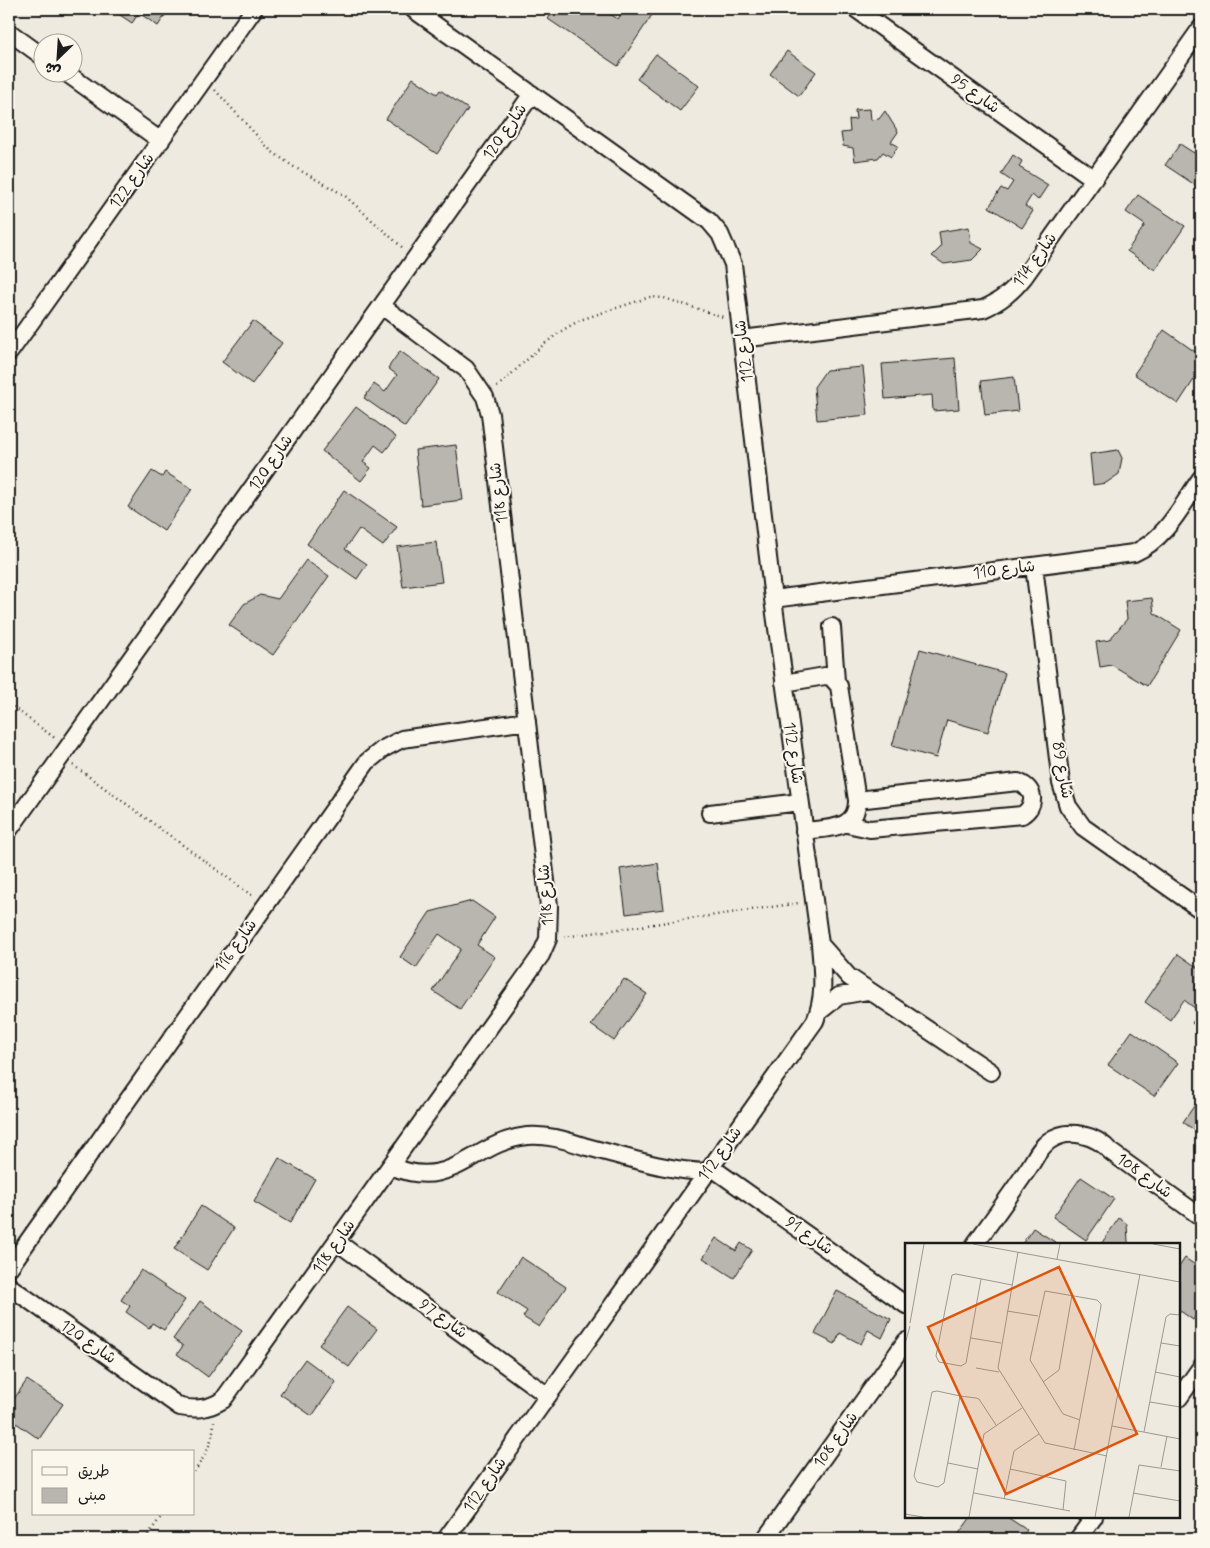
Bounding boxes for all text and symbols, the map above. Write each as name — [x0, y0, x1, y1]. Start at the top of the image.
north arrow — [32, 32, 82, 82]
text: ش — [42, 57, 64, 80]
street label: شارع 95 — [946, 69, 1004, 119]
street label: شارع 120 — [478, 100, 532, 164]
street label: شارع 122 — [105, 149, 159, 213]
street label: شارع 114 — [1008, 229, 1062, 291]
street label: شارع 112 — [730, 319, 758, 383]
street label: شارع 120 — [244, 431, 298, 495]
street label: شارع 118 — [485, 461, 513, 525]
street label: شارع 110 — [972, 556, 1036, 584]
street label: شارع 112 — [778, 721, 808, 785]
street label: شارع 89 — [1047, 740, 1077, 800]
street label: شارع 118 — [533, 864, 559, 926]
street label: شارع 116 — [210, 915, 262, 977]
street label: شارع 112 — [693, 1123, 747, 1185]
street label: شارع 108 — [1112, 1149, 1176, 1203]
street label: شارع 91 — [781, 1212, 837, 1260]
street label: شارع 118 — [308, 1216, 360, 1278]
inset map — [905, 1243, 1180, 1518]
street label: شارع 97 — [415, 1294, 471, 1344]
street label: شارع 120 — [56, 1315, 120, 1369]
street label: شارع 108 — [809, 1408, 863, 1472]
legend — [32, 1450, 195, 1516]
street label: شارع 112 — [458, 1453, 512, 1517]
text: طريق — [78, 1462, 110, 1482]
text: مبنى — [78, 1486, 106, 1506]

